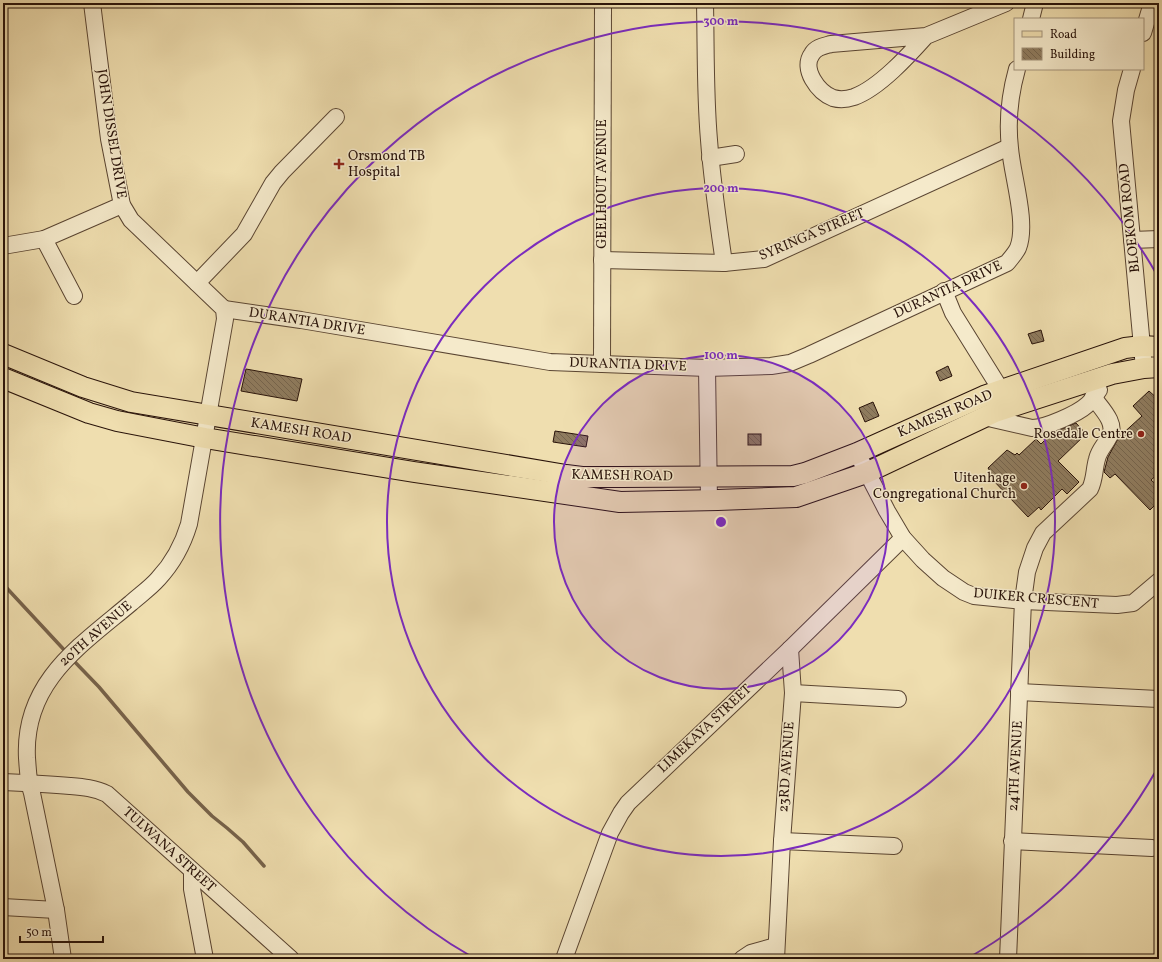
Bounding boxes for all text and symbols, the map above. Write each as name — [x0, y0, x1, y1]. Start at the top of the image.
text: 300 m — [704, 14, 739, 30]
legend — [1014, 18, 1144, 70]
text: Road — [1050, 27, 1077, 43]
text: Building — [1050, 47, 1095, 63]
street label: JOHN DISSEL DRIVE — [91, 68, 131, 200]
street label: GEELHOUT AVENUE — [593, 119, 612, 249]
place label: Orsmond TB Hospital — [348, 147, 425, 182]
marker: Orsmond TB Hospital — [333, 158, 345, 170]
street label: BLOEKOM ROAD — [1115, 162, 1145, 274]
text: 200 m — [703, 181, 739, 197]
street label: SYRINGA STREET — [756, 204, 868, 266]
street label: DURANTIA DRIVE — [891, 257, 1005, 323]
street label: DURANTIA DRIVE — [247, 303, 367, 341]
text: 100 m — [704, 348, 738, 364]
street label: DURANTIA DRIVE — [569, 353, 687, 377]
street label: KAMESH ROAD — [895, 385, 995, 443]
street label: KAMESH ROAD — [249, 414, 353, 448]
place label: Rosedale Centre — [1034, 425, 1133, 444]
marker: Rosedale Centre — [1136, 429, 1146, 439]
street label: KAMESH ROAD — [571, 466, 673, 486]
place label: Uitenhage Congregational Church — [873, 469, 1016, 504]
marker: Uitenhage Congregational Church — [1019, 481, 1029, 491]
centre of rings — [714, 515, 728, 529]
street label: DUIKER CRESCENT — [972, 584, 1100, 614]
street label: 20TH AVENUE — [55, 597, 137, 671]
street label: LIMEKAYA STREET — [654, 680, 756, 778]
street label: 24TH AVENUE — [1004, 720, 1028, 812]
street label: 23RD AVENUE — [774, 721, 800, 813]
street label: TULWANA STREET — [118, 803, 220, 897]
scale bar — [20, 918, 103, 944]
text: 50 m — [26, 925, 52, 941]

